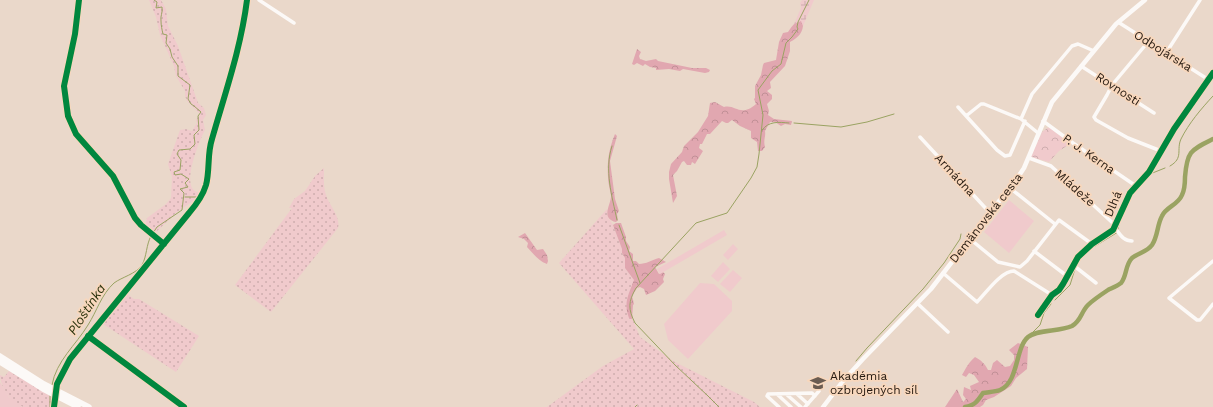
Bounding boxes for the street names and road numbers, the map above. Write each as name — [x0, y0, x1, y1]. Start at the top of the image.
street label: Odbojárska — [1131, 28, 1195, 74]
street label: Rovnosti — [1093, 69, 1143, 109]
street label: P. J. Kerna — [1060, 131, 1118, 177]
street label: Armádna — [932, 151, 978, 199]
street label: Mládeže — [1052, 167, 1098, 209]
street label: Demänovská cesta — [947, 170, 1025, 266]
street label: Dlhá — [1101, 189, 1125, 219]

